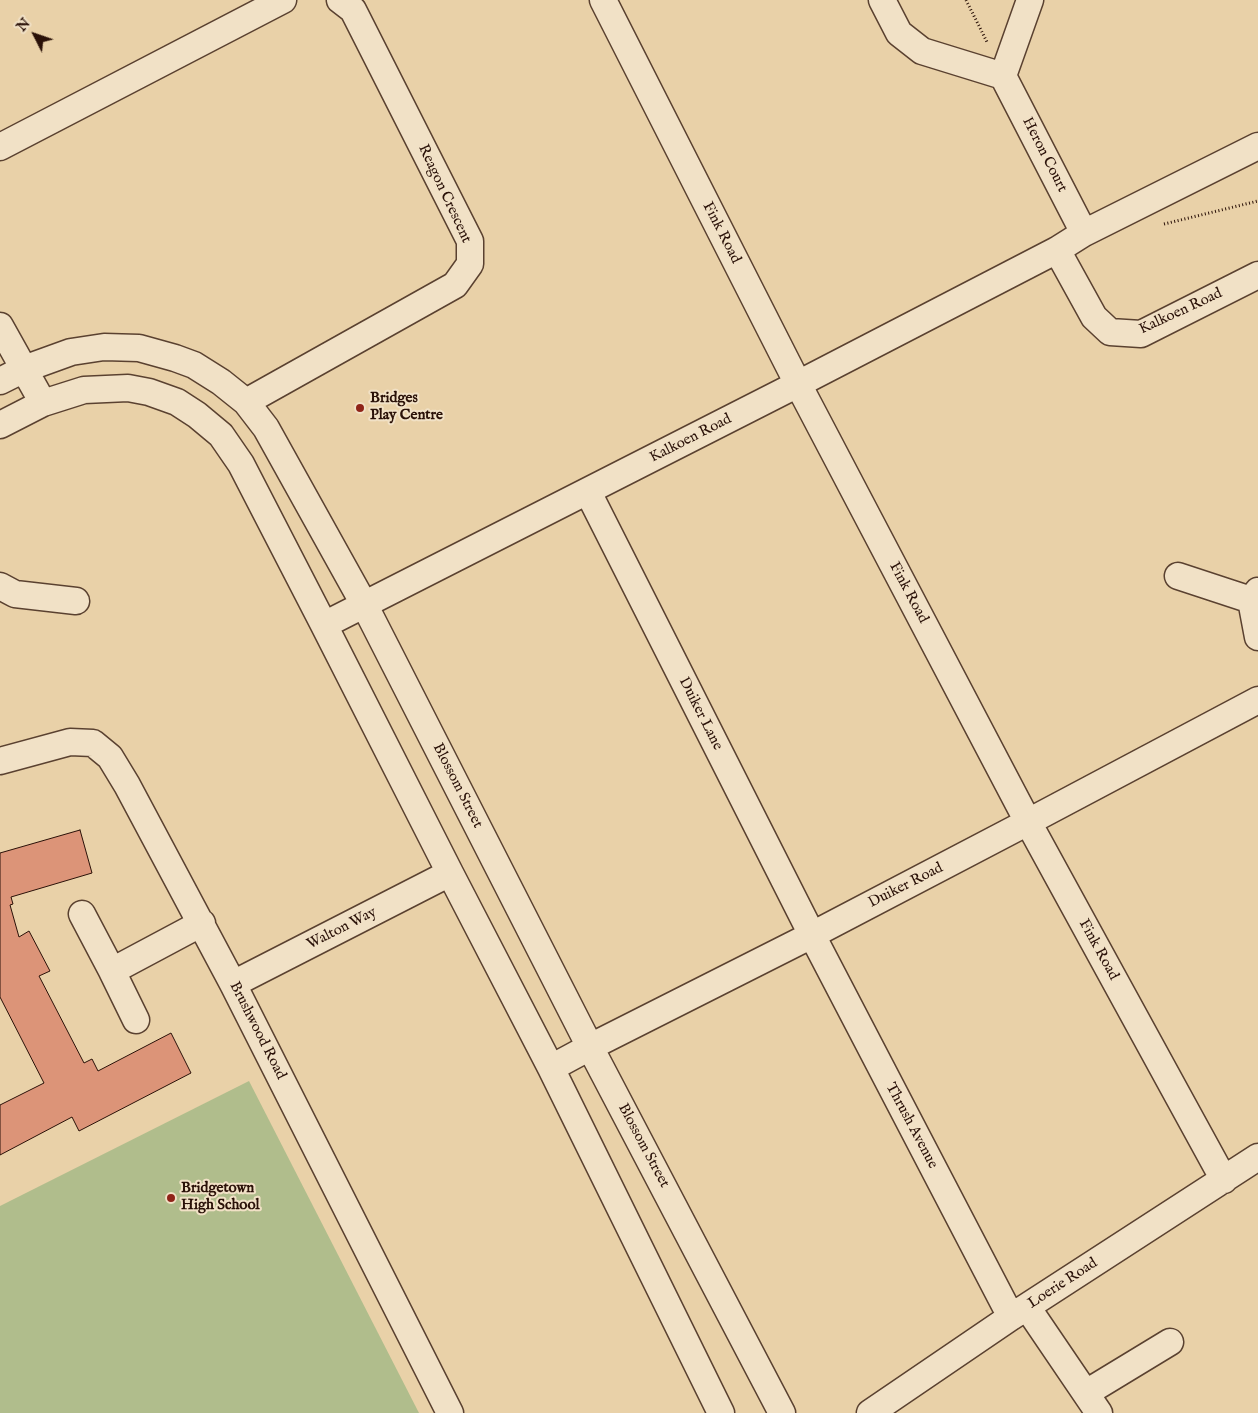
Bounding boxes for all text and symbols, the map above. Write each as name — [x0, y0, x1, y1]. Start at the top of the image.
north arrow — [10, 10, 60, 60]
text: N — [13, 15, 34, 36]
street label: Heron Court — [1017, 115, 1071, 195]
street label: Reagon Crescent — [413, 142, 475, 246]
street label: Fink Road — [698, 199, 744, 267]
street label: Kalkoen Road — [1137, 285, 1225, 339]
place label: Bridges Play Centre — [370, 390, 443, 425]
marker: Bridges Play Centre — [354, 402, 366, 414]
street label: Kalkoen Road — [647, 411, 735, 467]
street label: Fink Road — [884, 559, 932, 627]
street label: Duiker Lane — [674, 675, 726, 753]
street label: Blossom Street — [428, 741, 486, 831]
street label: Duiker Road — [866, 860, 946, 912]
street label: Walton Way — [304, 904, 380, 954]
street label: Fink Road — [1074, 916, 1122, 984]
street label: Brushwood Road — [225, 979, 289, 1083]
street label: Thrush Avenue — [881, 1080, 941, 1172]
street label: Blossom Street — [613, 1101, 673, 1191]
place label: Bridgetown High School — [181, 1180, 260, 1215]
marker: Bridgetown High School — [165, 1192, 177, 1204]
street label: Loerie Road — [1025, 1255, 1101, 1313]

